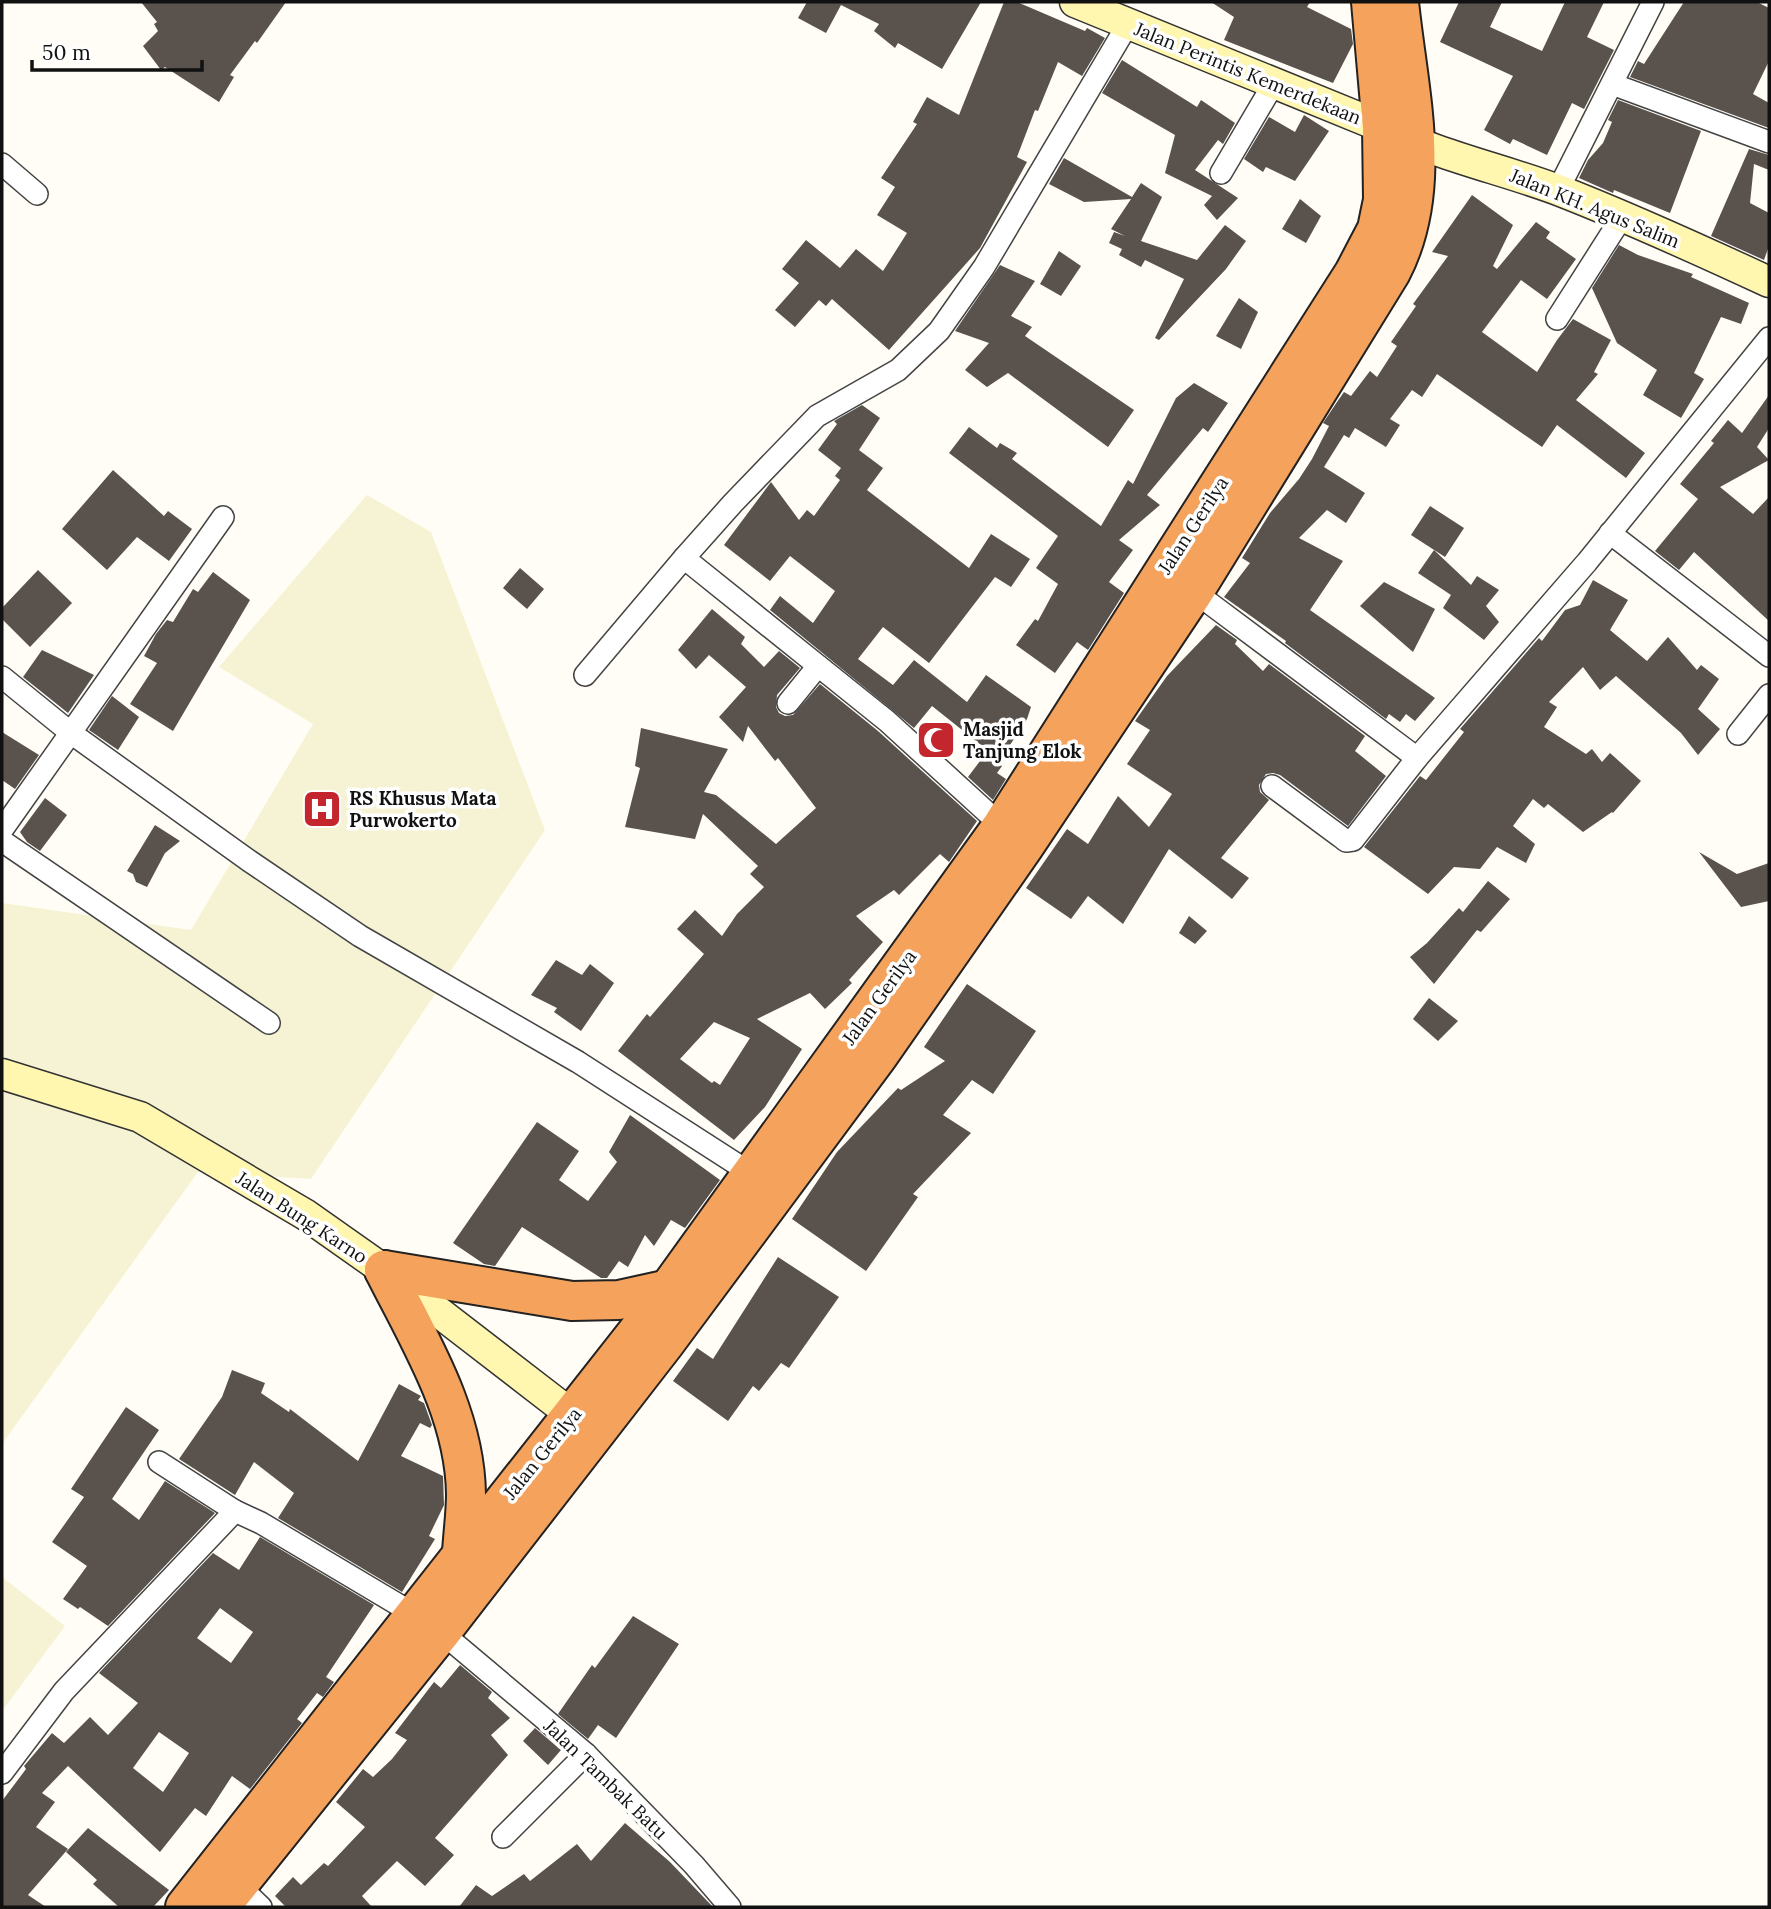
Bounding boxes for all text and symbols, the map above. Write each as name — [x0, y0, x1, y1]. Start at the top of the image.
street label: Jalan Perintis Kemerdekaan — [1130, 16, 1365, 130]
scale bar — [32, 28, 201, 72]
text: 50 m — [42, 39, 91, 66]
street label: Jalan KH. Agus Salim — [1506, 163, 1684, 253]
street label: Jalan Gerilya — [1152, 472, 1233, 579]
place label: Masjid Tanjung Elok — [963, 717, 1082, 763]
mosque icon: Masjid Tanjung Elok — [915, 719, 957, 761]
place label: RS Khusus Mata Purwokerto — [349, 786, 497, 832]
hospital icon: RS Khusus Mata Purwokerto — [301, 788, 343, 830]
street label: Jalan Gerilya — [836, 945, 922, 1050]
street label: Jalan Bung Karno — [231, 1165, 372, 1268]
street label: Jalan Gerilya — [497, 1402, 586, 1505]
street label: Jalan Tambak Batu — [538, 1713, 673, 1844]

